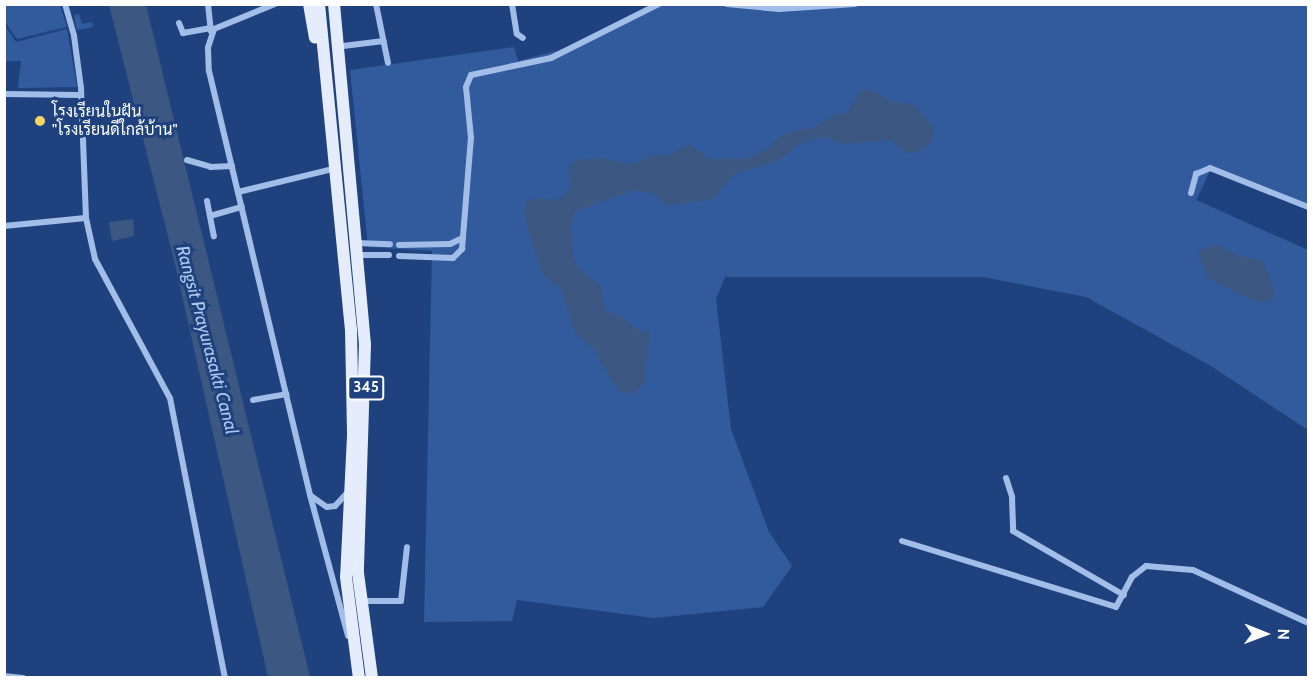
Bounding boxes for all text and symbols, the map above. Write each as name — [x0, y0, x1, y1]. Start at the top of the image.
place label: โรงเรียนในฝัน "โรงเรียนดีใกล้บ้าน" — [52, 102, 178, 140]
marker: โรงเรียนในฝัน "โรงเรียนดีใกล้บ้าน" — [33, 114, 47, 128]
water label: Rangsit Prayurasakti Canal — [171, 243, 243, 437]
road number: 345 — [346, 376, 386, 400]
north arrow — [1235, 604, 1295, 664]
text: N — [1274, 629, 1293, 640]

